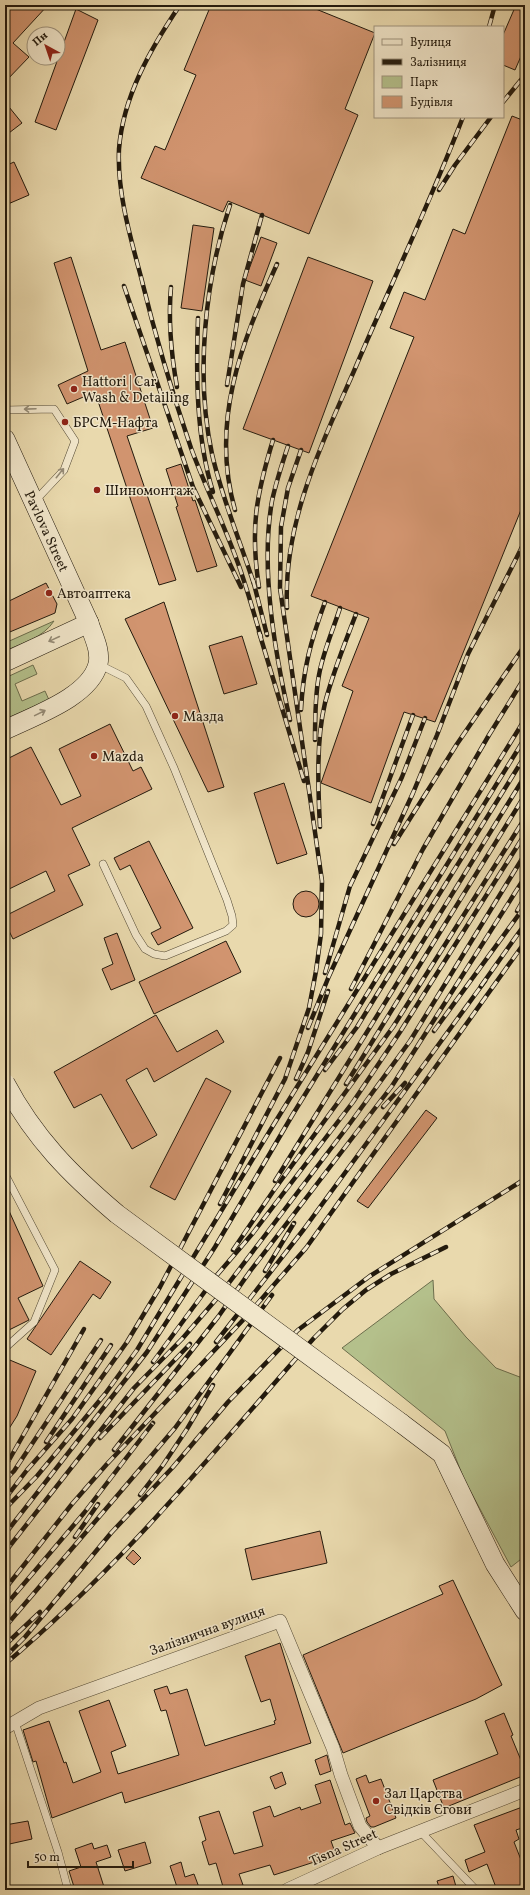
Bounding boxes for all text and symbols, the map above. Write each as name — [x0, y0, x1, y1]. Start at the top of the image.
north arrow — [26, 26, 66, 66]
legend — [374, 26, 504, 118]
text: Пн — [30, 29, 51, 50]
text: Вулиця — [410, 35, 451, 51]
text: Залізниця — [410, 55, 466, 71]
text: Парк — [410, 75, 438, 91]
text: Будівля — [410, 95, 453, 111]
place label: Hattori | Car Wash & Detailing — [82, 373, 189, 408]
marker: Hattori | Car Wash & Detailing — [69, 384, 79, 394]
one-way arrow — [24, 405, 37, 413]
place label: БРСМ-Нафта — [73, 414, 158, 433]
marker: БРСМ-Нафта — [60, 417, 70, 427]
one-way arrow — [56, 468, 65, 479]
place label: Шиномонтаж — [105, 482, 194, 501]
marker: Шиномонтаж — [92, 485, 102, 495]
street label: Pavlova Street — [19, 488, 72, 575]
place label: Автоаптека — [57, 585, 131, 604]
marker: Автоаптека — [44, 588, 54, 598]
one-way arrow — [48, 636, 60, 643]
place label: Мазда — [183, 708, 224, 727]
one-way arrow — [34, 709, 46, 716]
marker: Мазда — [170, 711, 180, 721]
place label: Mazda — [102, 748, 144, 767]
marker: Mazda — [89, 751, 99, 761]
street label: Залізнична вулиця — [147, 1602, 268, 1661]
place label: Зал Царства Свідків Єгови — [384, 1785, 472, 1820]
marker: Зал Царства Свідків Єгови — [371, 1796, 381, 1806]
street label: Tisna Street — [307, 1825, 381, 1872]
scale bar — [28, 1843, 133, 1869]
text: 50 m — [34, 1850, 60, 1866]

